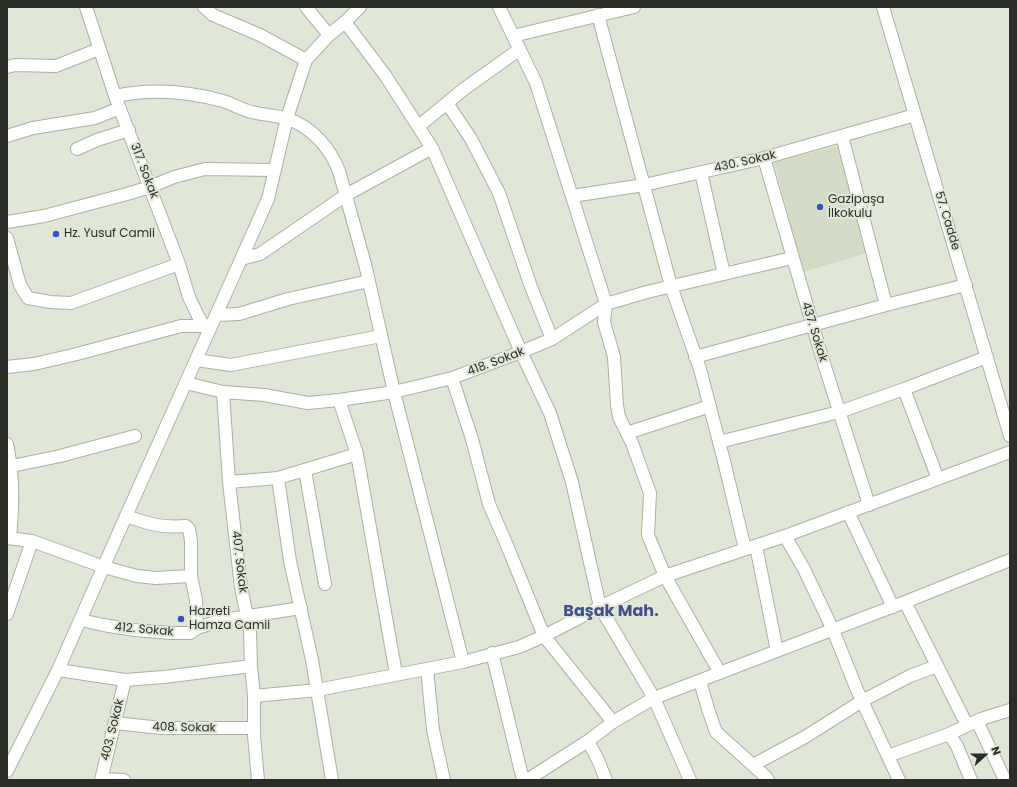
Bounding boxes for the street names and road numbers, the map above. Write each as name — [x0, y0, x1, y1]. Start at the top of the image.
street label: 317. Sokak — [127, 141, 161, 201]
street label: 430. Sokak — [713, 148, 777, 176]
street label: 57. Cadde — [931, 190, 963, 252]
street label: 437. Sokak — [798, 300, 830, 364]
street label: 418. Sokak — [465, 345, 527, 379]
street label: 407. Sokak — [228, 530, 250, 594]
street label: 412. Sokak — [114, 620, 174, 640]
street label: 403. Sokak — [98, 698, 128, 762]
street label: 408. Sokak — [152, 720, 216, 736]

